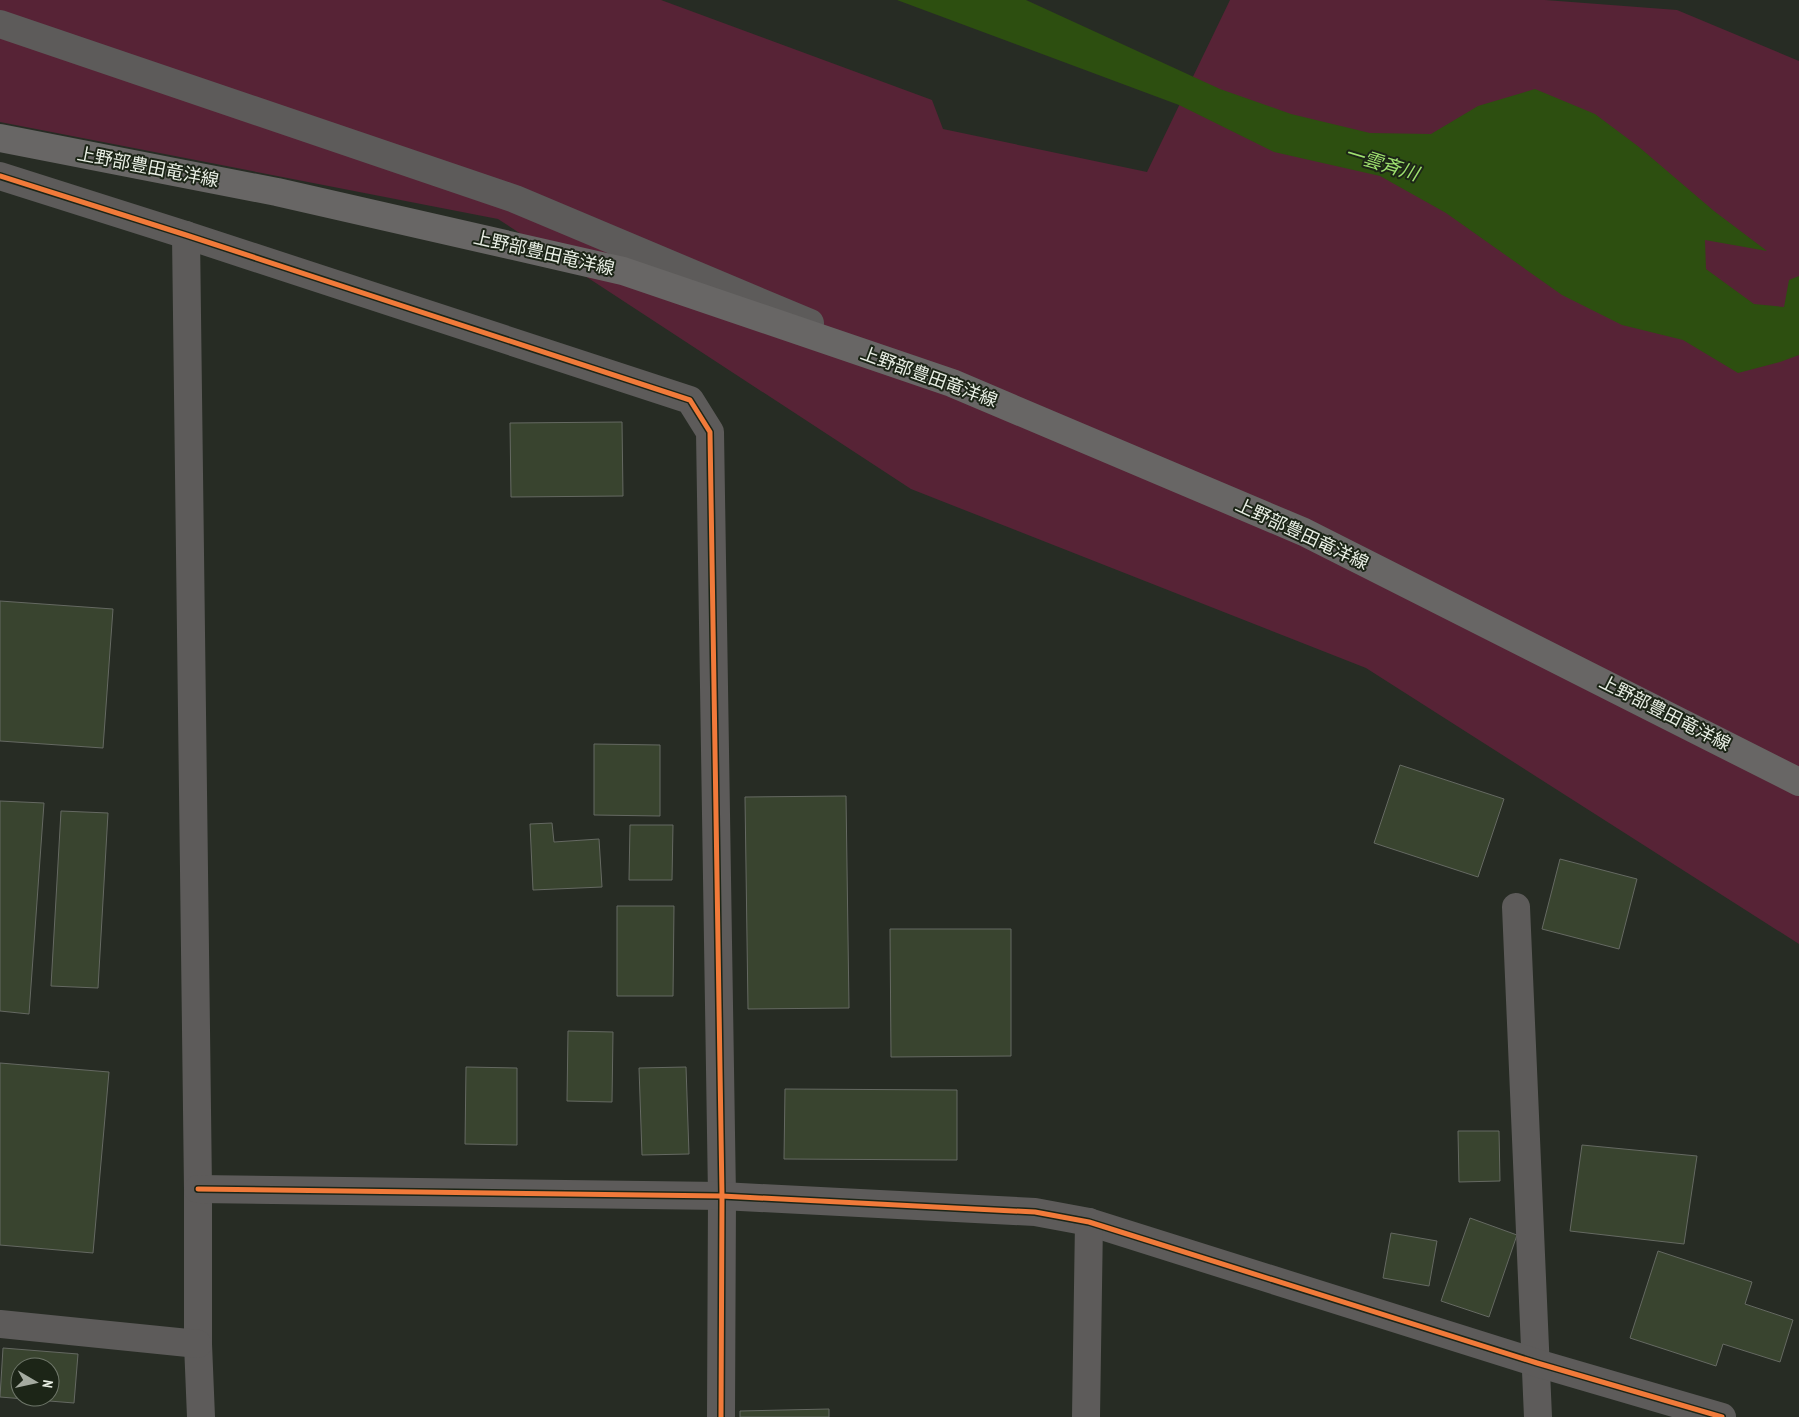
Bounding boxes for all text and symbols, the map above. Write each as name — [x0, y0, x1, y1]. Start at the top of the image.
water label: 一雲斉川 — [1342, 140, 1424, 186]
street label: 上野部豊田竜洋線 — [75, 141, 221, 192]
street label: 上野部豊田竜洋線 — [471, 225, 617, 280]
street label: 上野部豊田竜洋線 — [858, 341, 1001, 412]
street label: 上野部豊田竜洋線 — [1232, 493, 1372, 574]
street label: 上野部豊田竜洋線 — [1596, 670, 1735, 755]
north arrow — [10, 1357, 60, 1407]
text: N — [38, 1379, 57, 1389]

